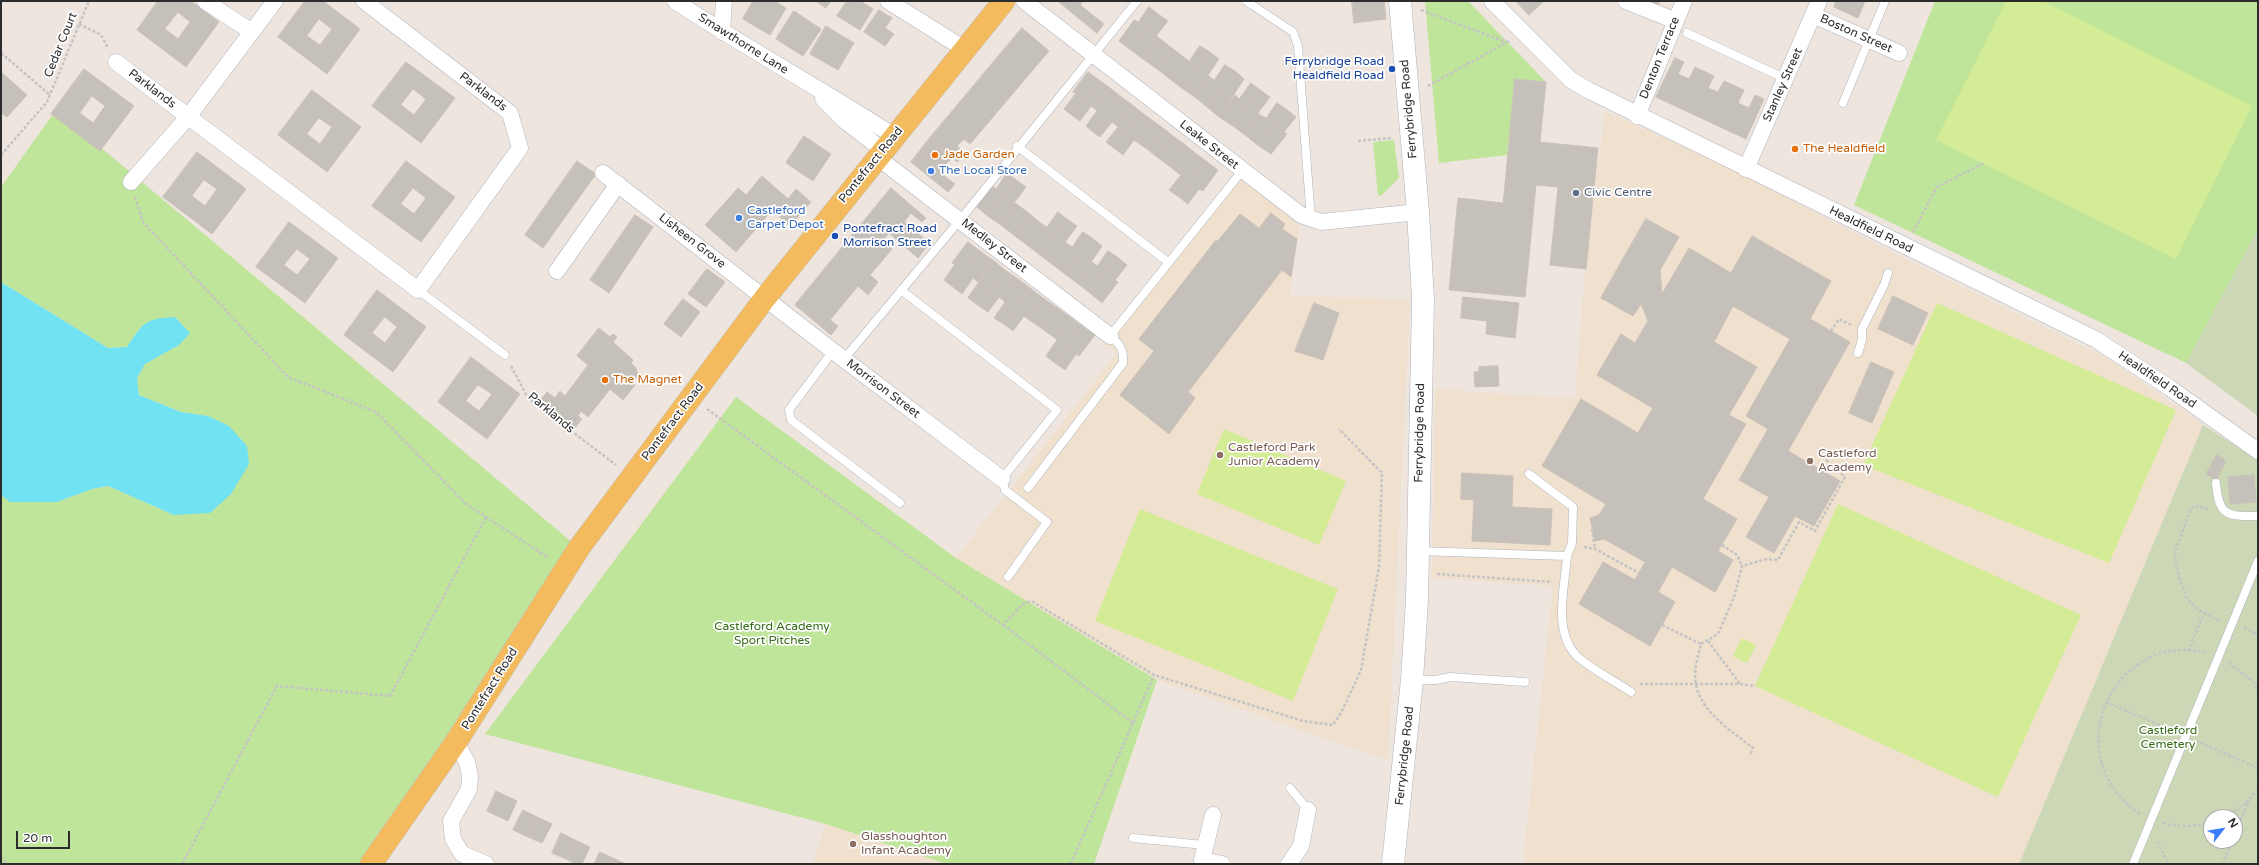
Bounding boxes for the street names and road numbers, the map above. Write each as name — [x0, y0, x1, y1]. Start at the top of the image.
street label: Cedar Court — [41, 10, 81, 80]
street label: Smawthorne Lane — [695, 10, 791, 78]
street label: Boston Street — [1818, 12, 1894, 56]
street label: Denton Terrace — [1637, 15, 1683, 101]
street label: Stanley Street — [1760, 46, 1806, 124]
street label: Ferrybridge Road — [1397, 59, 1421, 159]
street label: Parklands — [125, 66, 179, 112]
street label: Parklands — [456, 69, 510, 115]
street label: Leake Street — [1177, 117, 1241, 173]
street label: Pontefract Road — [836, 124, 906, 206]
street label: Healdfield Road — [1827, 204, 1915, 256]
street label: Lisheen Grove — [656, 210, 728, 272]
street label: Medley Street — [958, 216, 1030, 276]
street label: Healdfield Road — [2115, 349, 2199, 411]
street label: Morrison Street — [843, 357, 923, 421]
street label: Pontefract Road — [639, 380, 707, 464]
street label: Ferrybridge Road — [1412, 383, 1428, 483]
street label: Parklands — [525, 389, 577, 437]
street label: Pontefract Road — [459, 645, 521, 733]
street label: Ferrybridge Road — [1393, 706, 1417, 806]

